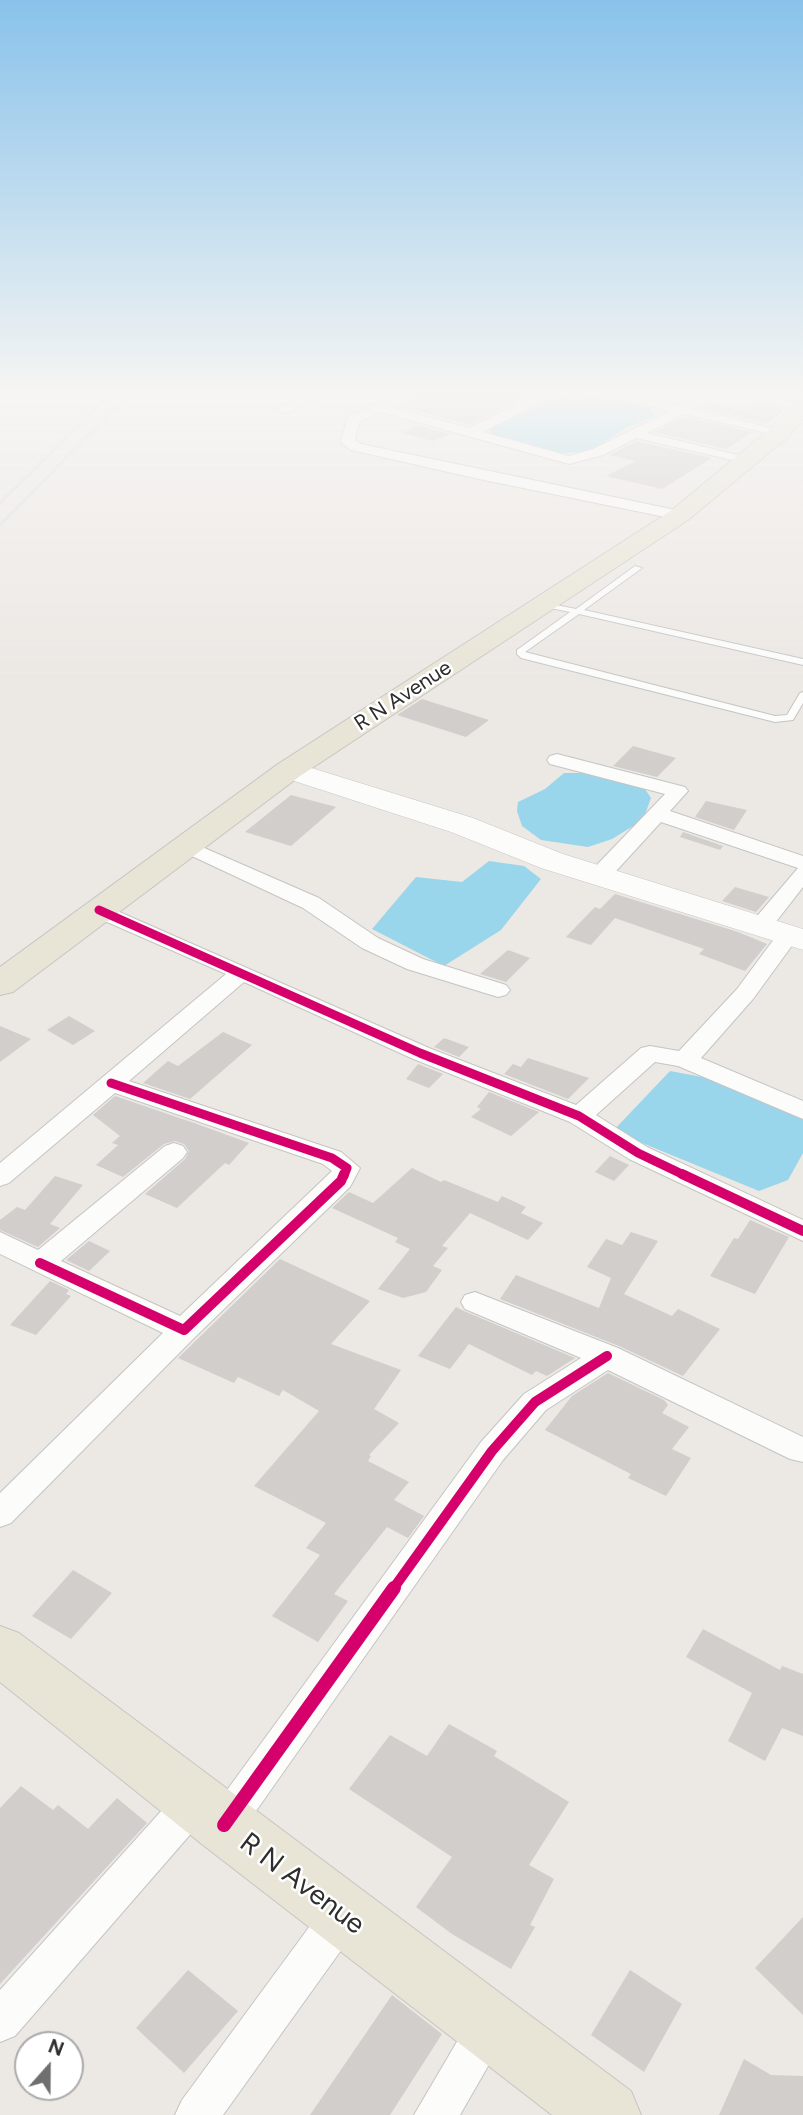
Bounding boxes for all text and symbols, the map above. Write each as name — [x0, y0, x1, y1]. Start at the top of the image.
street label: R N Avenue — [350, 655, 456, 737]
street label: R N Avenue — [233, 1826, 371, 1942]
north arrow — [14, 2031, 84, 2101]
text: N — [45, 2034, 67, 2061]

